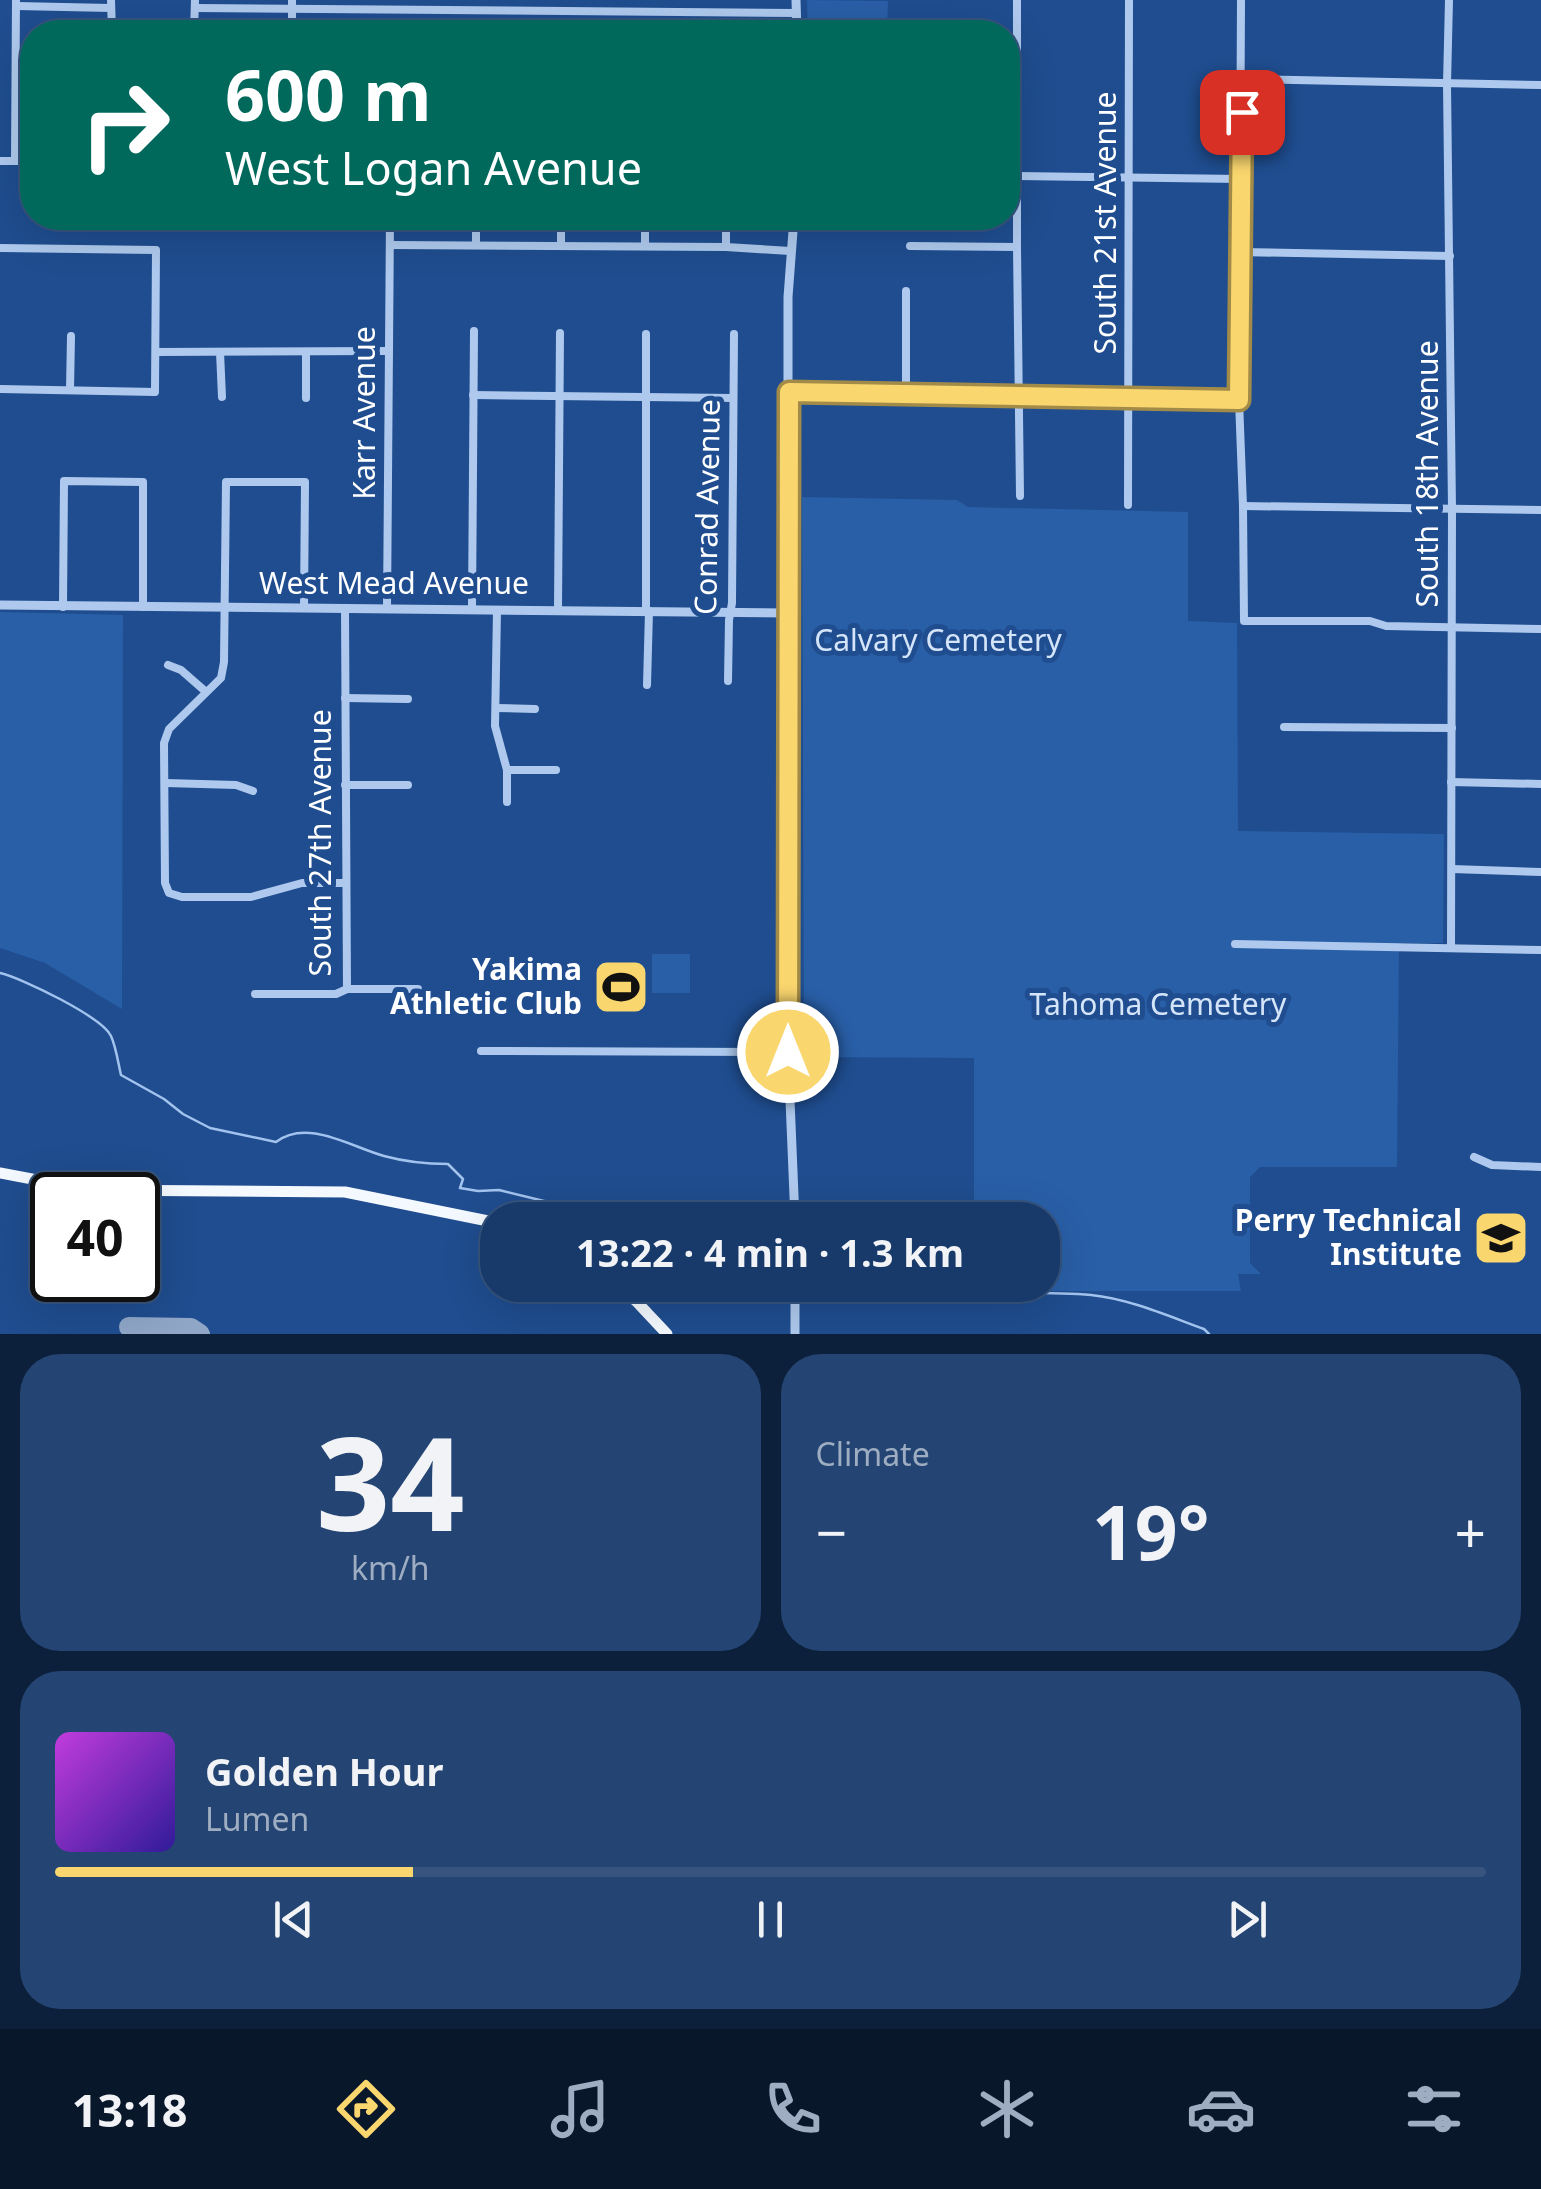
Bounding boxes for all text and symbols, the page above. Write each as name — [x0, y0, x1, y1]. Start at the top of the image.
text: 600 m — [225, 46, 432, 142]
icon: right — [60, 60, 190, 190]
pin — [1200, 70, 1285, 155]
icon: arrive — [1215, 85, 1270, 140]
street label: South 21st Avenue — [1084, 92, 1125, 354]
text: West Logan Avenue — [225, 137, 642, 198]
street label: Karr Avenue — [343, 326, 384, 500]
street label: South 18th Avenue — [1406, 340, 1447, 608]
street label: Conrad Avenue — [684, 399, 729, 615]
street label: West Mead Avenue — [259, 562, 529, 603]
park label: Calvary Cemetery — [814, 619, 1062, 660]
street label: South 27th Avenue — [299, 709, 340, 977]
place label: Yakima Athletic Club — [390, 948, 582, 1023]
sports icon: Yakima Athletic Club — [591, 957, 651, 1017]
park label: Tahoma Cemetery — [1030, 983, 1287, 1024]
position arrow — [736, 1000, 840, 1104]
speed limit sign: 40 — [30, 1172, 160, 1302]
place label: Perry Technical Institute — [1235, 1199, 1462, 1274]
school or university icon: Perry Technical Institute — [1471, 1208, 1531, 1268]
text: 13:22 · 4 min · 1.3 km — [576, 1226, 964, 1278]
text: 34 — [316, 1392, 465, 1569]
text: Climate — [816, 1432, 930, 1475]
text: 19° — [1092, 1480, 1210, 1582]
text: − — [816, 1494, 847, 1569]
text: + — [1455, 1494, 1486, 1569]
text: km/h — [351, 1546, 430, 1589]
text: Golden Hour — [205, 1745, 443, 1797]
text: Lumen — [205, 1797, 309, 1840]
icon: previous — [266, 1892, 321, 1947]
icon: pause — [743, 1892, 798, 1947]
icon: next — [1220, 1892, 1275, 1947]
icon: directions — [331, 2074, 401, 2144]
icon: music — [545, 2074, 615, 2144]
icon: phone — [758, 2074, 828, 2144]
icon: climate — [972, 2074, 1042, 2144]
icon: car — [1186, 2074, 1256, 2144]
icon: filters — [1399, 2074, 1469, 2144]
text: 13:18 — [72, 2079, 187, 2140]

